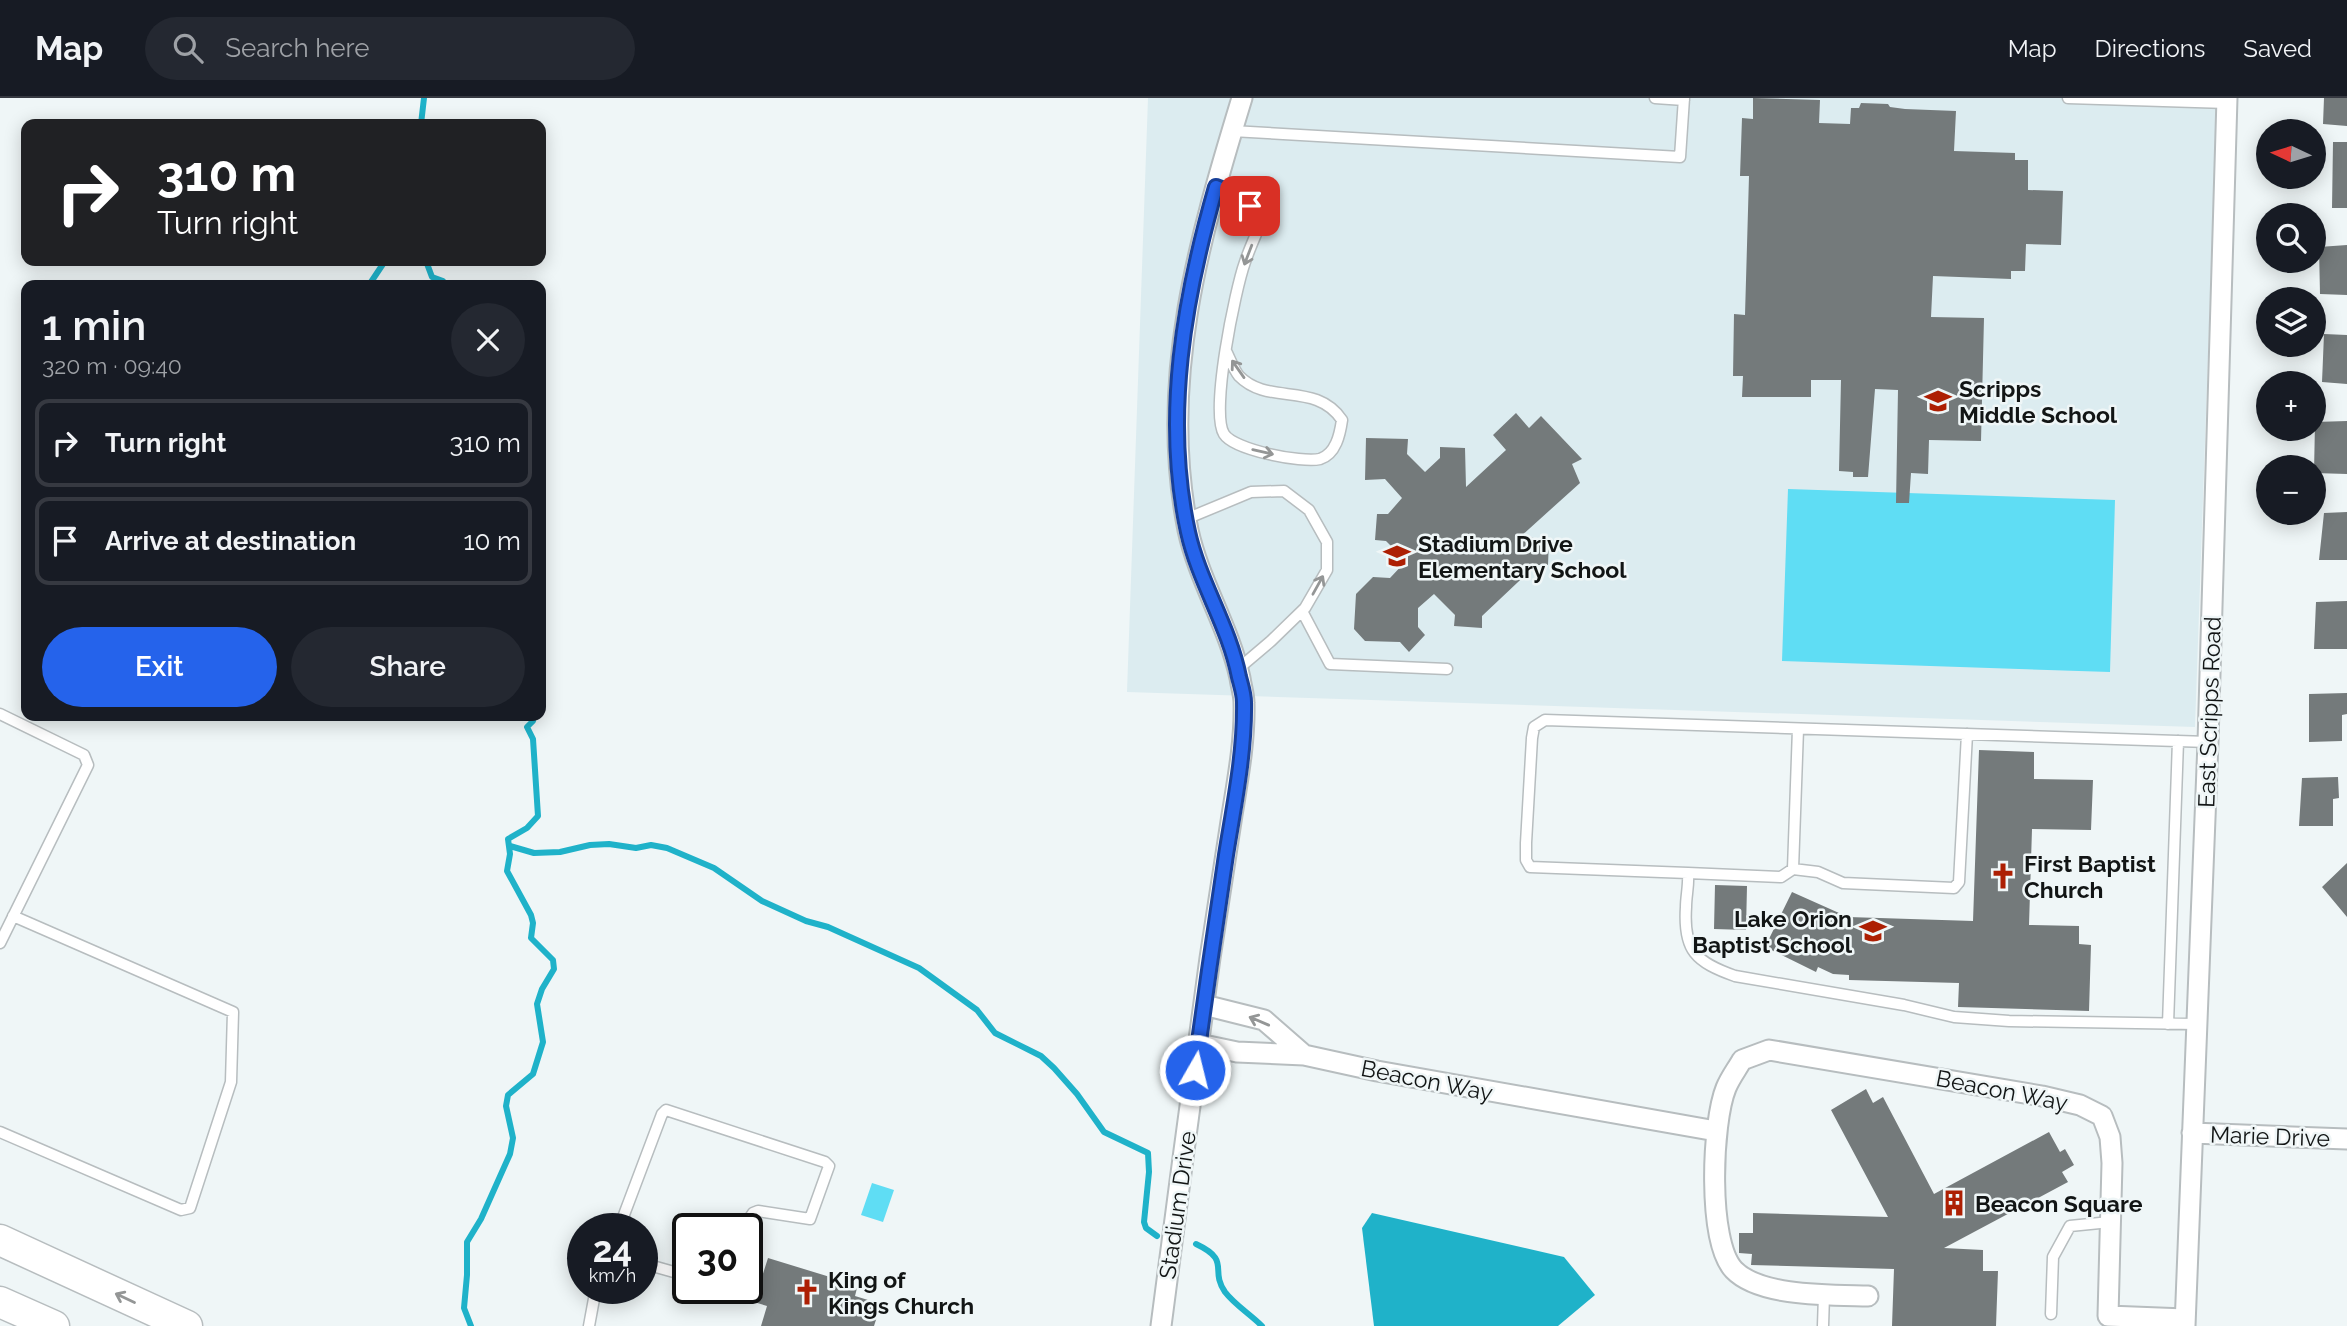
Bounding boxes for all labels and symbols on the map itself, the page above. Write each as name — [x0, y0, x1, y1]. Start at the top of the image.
north arrow — [2256, 119, 2326, 189]
pin — [1220, 176, 1280, 236]
one-way arrow — [1240, 243, 1253, 265]
one-way arrow — [1231, 360, 1246, 379]
place label: Scripps Middle School — [1959, 375, 2118, 428]
school or university icon: Scripps Middle School — [1923, 386, 1953, 416]
one-way arrow — [1251, 445, 1274, 459]
place label: Stadium Drive Elementary School — [1418, 530, 1627, 583]
school or university icon: Stadium Drive Elementary School — [1382, 541, 1412, 571]
one-way arrow — [1311, 576, 1325, 596]
street label: East Scripps Road — [2192, 616, 2226, 808]
place label: First Baptist Church — [2024, 850, 2156, 903]
church icon: First Baptist Church — [1988, 861, 2018, 891]
place label: Lake Orion Baptist School — [1692, 905, 1853, 958]
school or university icon: Lake Orion Baptist School — [1858, 916, 1888, 946]
one-way arrow — [1249, 1013, 1270, 1026]
position arrow — [1158, 1033, 1232, 1107]
street label: Beacon Way — [1359, 1054, 1495, 1106]
street label: Beacon Way — [1934, 1064, 2070, 1116]
street label: Marie Drive — [2210, 1120, 2330, 1152]
street label: Stadium Drive — [1153, 1129, 1201, 1281]
building icon: Beacon Square — [1939, 1188, 1969, 1218]
place label: Beacon Square — [1975, 1190, 2143, 1217]
speed limit sign: 30 — [672, 1213, 763, 1304]
place label: King of Kings Church — [828, 1266, 974, 1319]
church icon: King of Kings Church — [792, 1277, 822, 1307]
one-way arrow — [115, 1291, 136, 1304]

